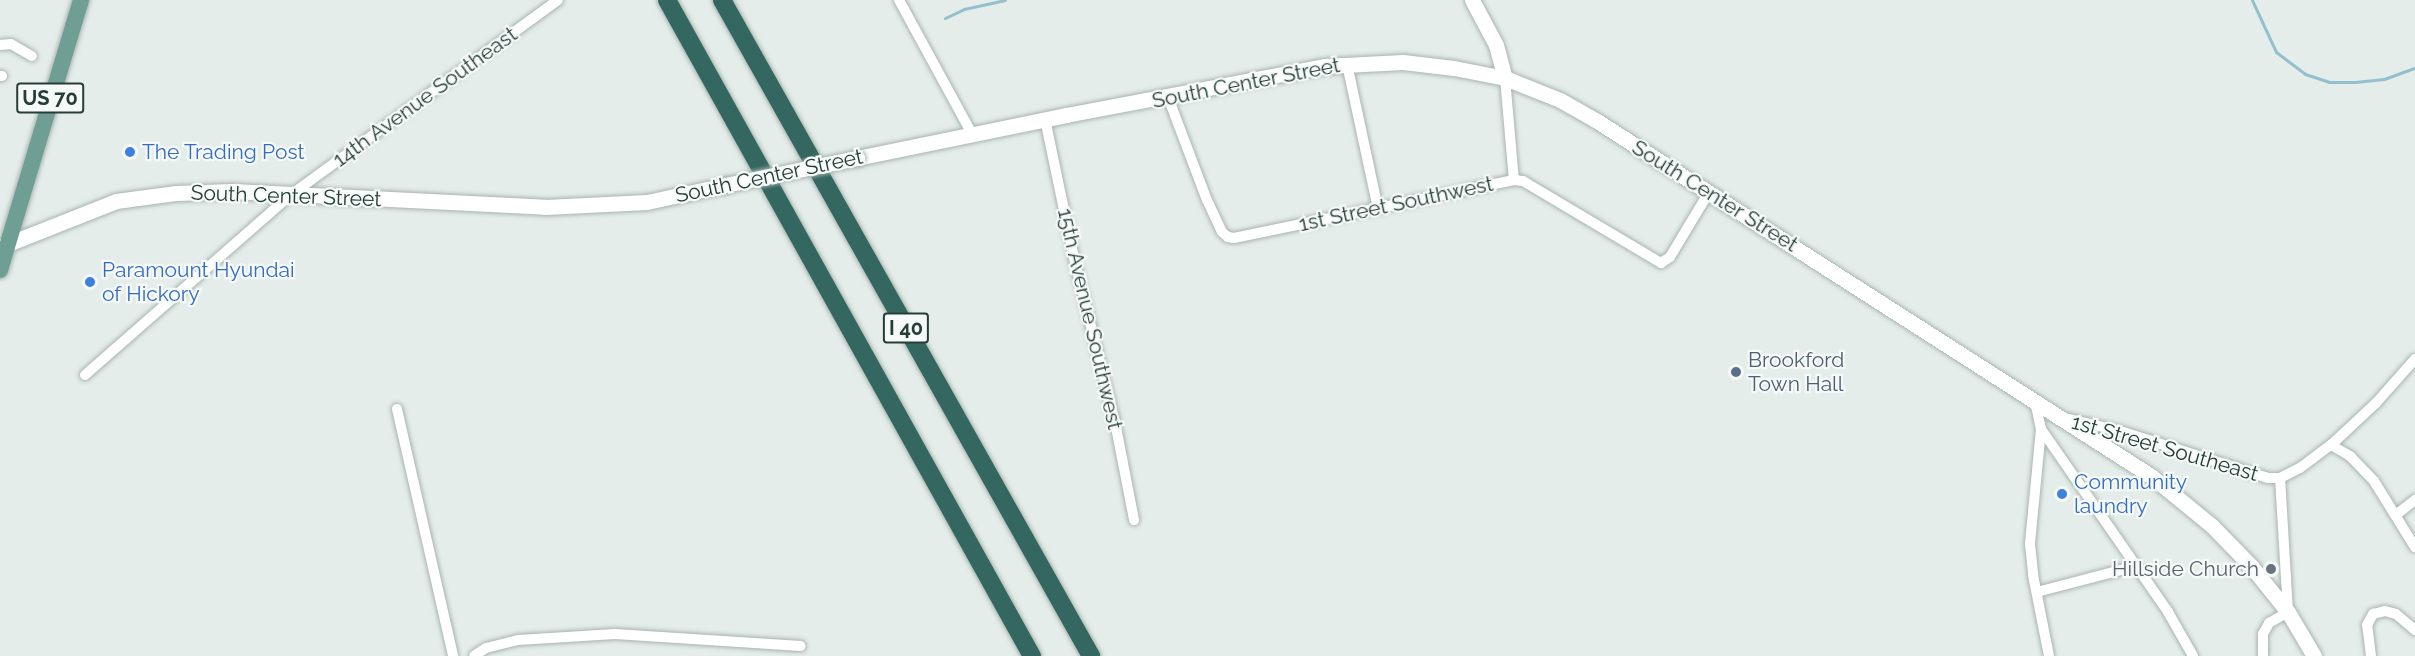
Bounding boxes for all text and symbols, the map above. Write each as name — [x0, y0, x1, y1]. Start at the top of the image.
street label: 14th Avenue Southeast — [328, 22, 522, 172]
street label: South Center Street — [1150, 52, 1342, 114]
road number: US 70 — [16, 81, 84, 115]
street label: South Center Street — [1627, 135, 1803, 257]
place label: The Trading Post — [142, 139, 305, 165]
street label: South Center Street — [673, 144, 865, 208]
marker: The Trading Post — [123, 145, 137, 159]
street label: 1st Street Southwest — [1297, 171, 1495, 237]
street label: South Center Street — [190, 180, 382, 212]
street label: 15th Avenue Southwest — [1052, 206, 1128, 432]
place label: Paramount Hyundai of Hickory — [102, 257, 295, 307]
marker: Paramount Hyundai of Hickory — [83, 275, 97, 289]
road number: I 40 — [882, 311, 930, 345]
place label: Brookford Town Hall — [1748, 347, 1844, 397]
marker: Brookford Town Hall — [1729, 365, 1743, 379]
street label: 1st Street Southeast — [2069, 409, 2261, 487]
place label: Community laundry — [2074, 469, 2187, 519]
marker: Community laundry — [2055, 487, 2069, 501]
place label: Hillside Church — [2112, 556, 2259, 582]
marker: Hillside Church — [2264, 562, 2278, 576]

